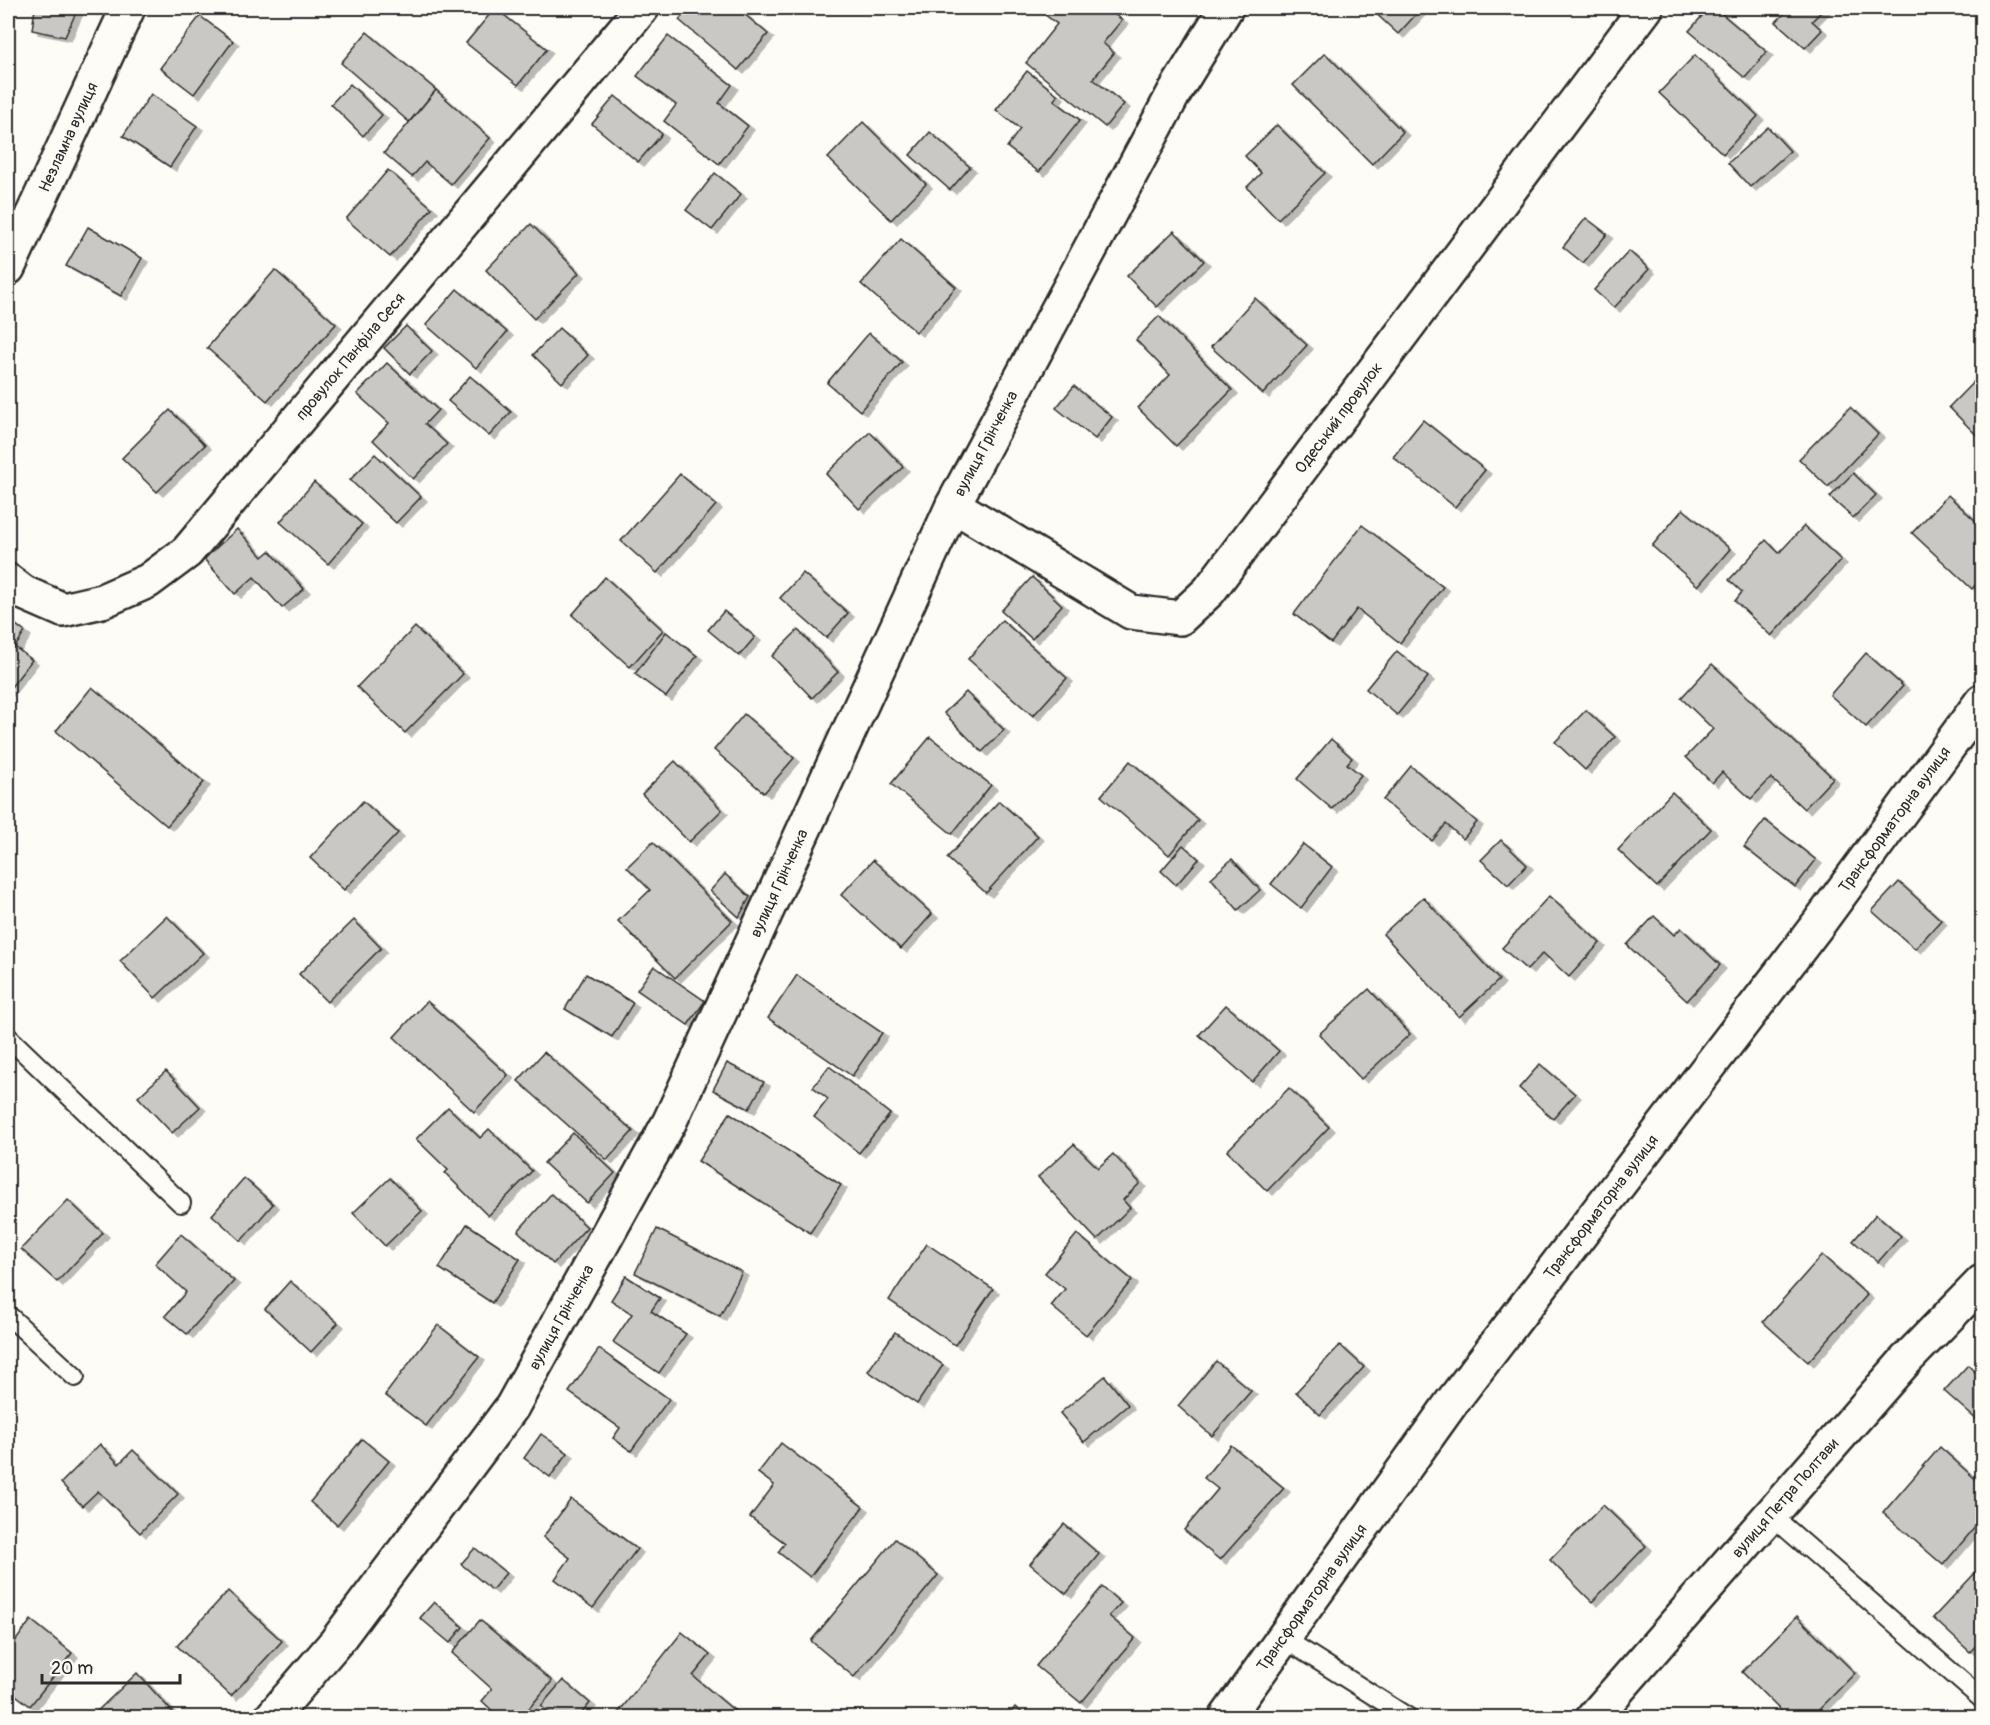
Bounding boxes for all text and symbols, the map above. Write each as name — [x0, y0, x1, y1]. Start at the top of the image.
street label: Незламна вулиця — [34, 79, 102, 195]
street label: провулок Панфіла Сеся — [291, 289, 409, 424]
street label: Одеський провулок — [1291, 358, 1387, 478]
street label: вулиця Грінченка — [949, 387, 1022, 500]
street label: Трансформаторна вулиця — [1835, 743, 1955, 897]
street label: вулиця Грінченка — [746, 826, 813, 941]
street label: Трансформаторна вулиця — [1540, 1131, 1663, 1283]
street label: вулиця Грінченка — [524, 1261, 599, 1373]
street label: вулиця Петра Полтави — [1727, 1434, 1843, 1562]
street label: Трансформаторна вулиця — [1253, 1520, 1372, 1675]
scale bar — [42, 1647, 180, 1685]
text: 20 m — [51, 1657, 93, 1680]

